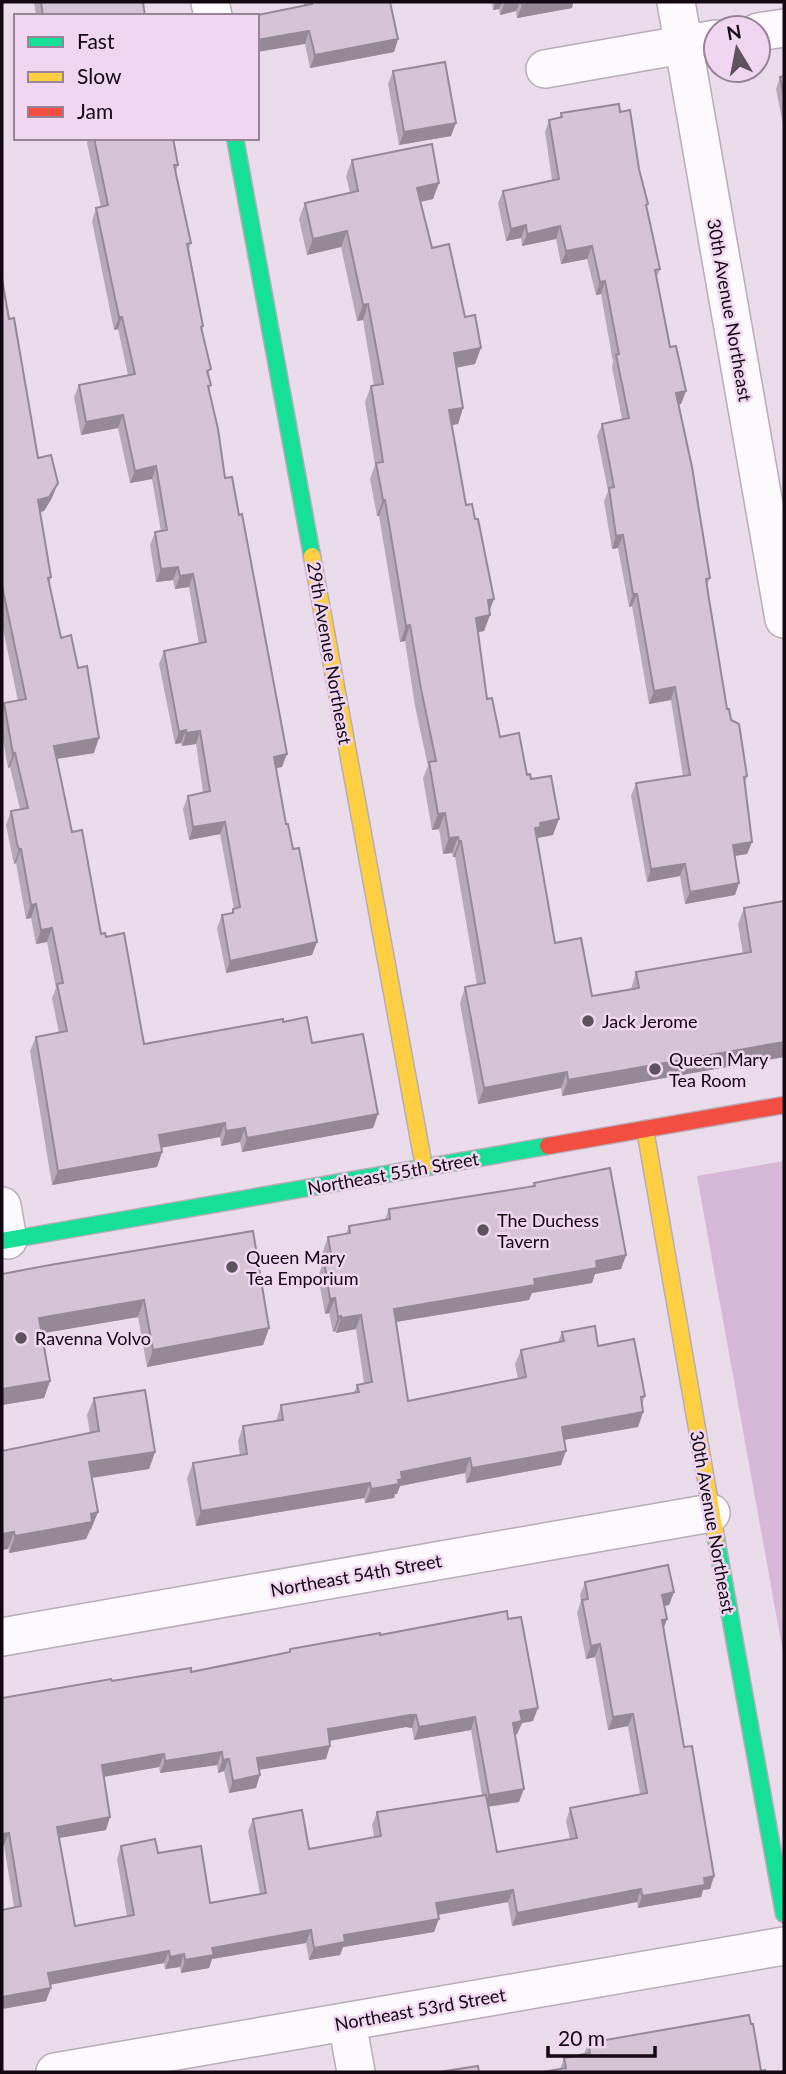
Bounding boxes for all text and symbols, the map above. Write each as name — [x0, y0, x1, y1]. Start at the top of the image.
legend — [14, 14, 259, 140]
north arrow — [702, 14, 772, 84]
text: N — [725, 19, 743, 44]
text: Fast — [77, 28, 115, 53]
text: Slow — [77, 63, 122, 88]
text: Jam — [77, 98, 113, 123]
street label: 30th Avenue Northeast — [703, 217, 757, 404]
street label: 29th Avenue Northeast — [303, 560, 357, 747]
place label: Jack Jerome — [602, 1010, 698, 1032]
marker: Jack Jerome — [580, 1013, 596, 1029]
place label: Queen Mary Tea Room — [669, 1048, 769, 1091]
marker: Queen Mary Tea Room — [647, 1061, 663, 1077]
street label: Northeast 55th Street — [306, 1147, 481, 1199]
place label: The Duchess Tavern — [497, 1209, 599, 1252]
marker: The Duchess Tavern — [475, 1222, 491, 1238]
place label: Queen Mary Tea Emporium — [246, 1246, 358, 1289]
marker: Queen Mary Tea Emporium — [224, 1259, 240, 1275]
place label: Ravenna Volvo — [35, 1327, 151, 1349]
marker: Ravenna Volvo — [13, 1330, 29, 1346]
street label: 30th Avenue Northeast — [686, 1429, 740, 1616]
street label: Northeast 54th Street — [269, 1549, 444, 1601]
street label: Northeast 53rd Street — [333, 1983, 508, 2035]
scale bar — [548, 2014, 655, 2058]
text: 20 m — [558, 2025, 605, 2050]

